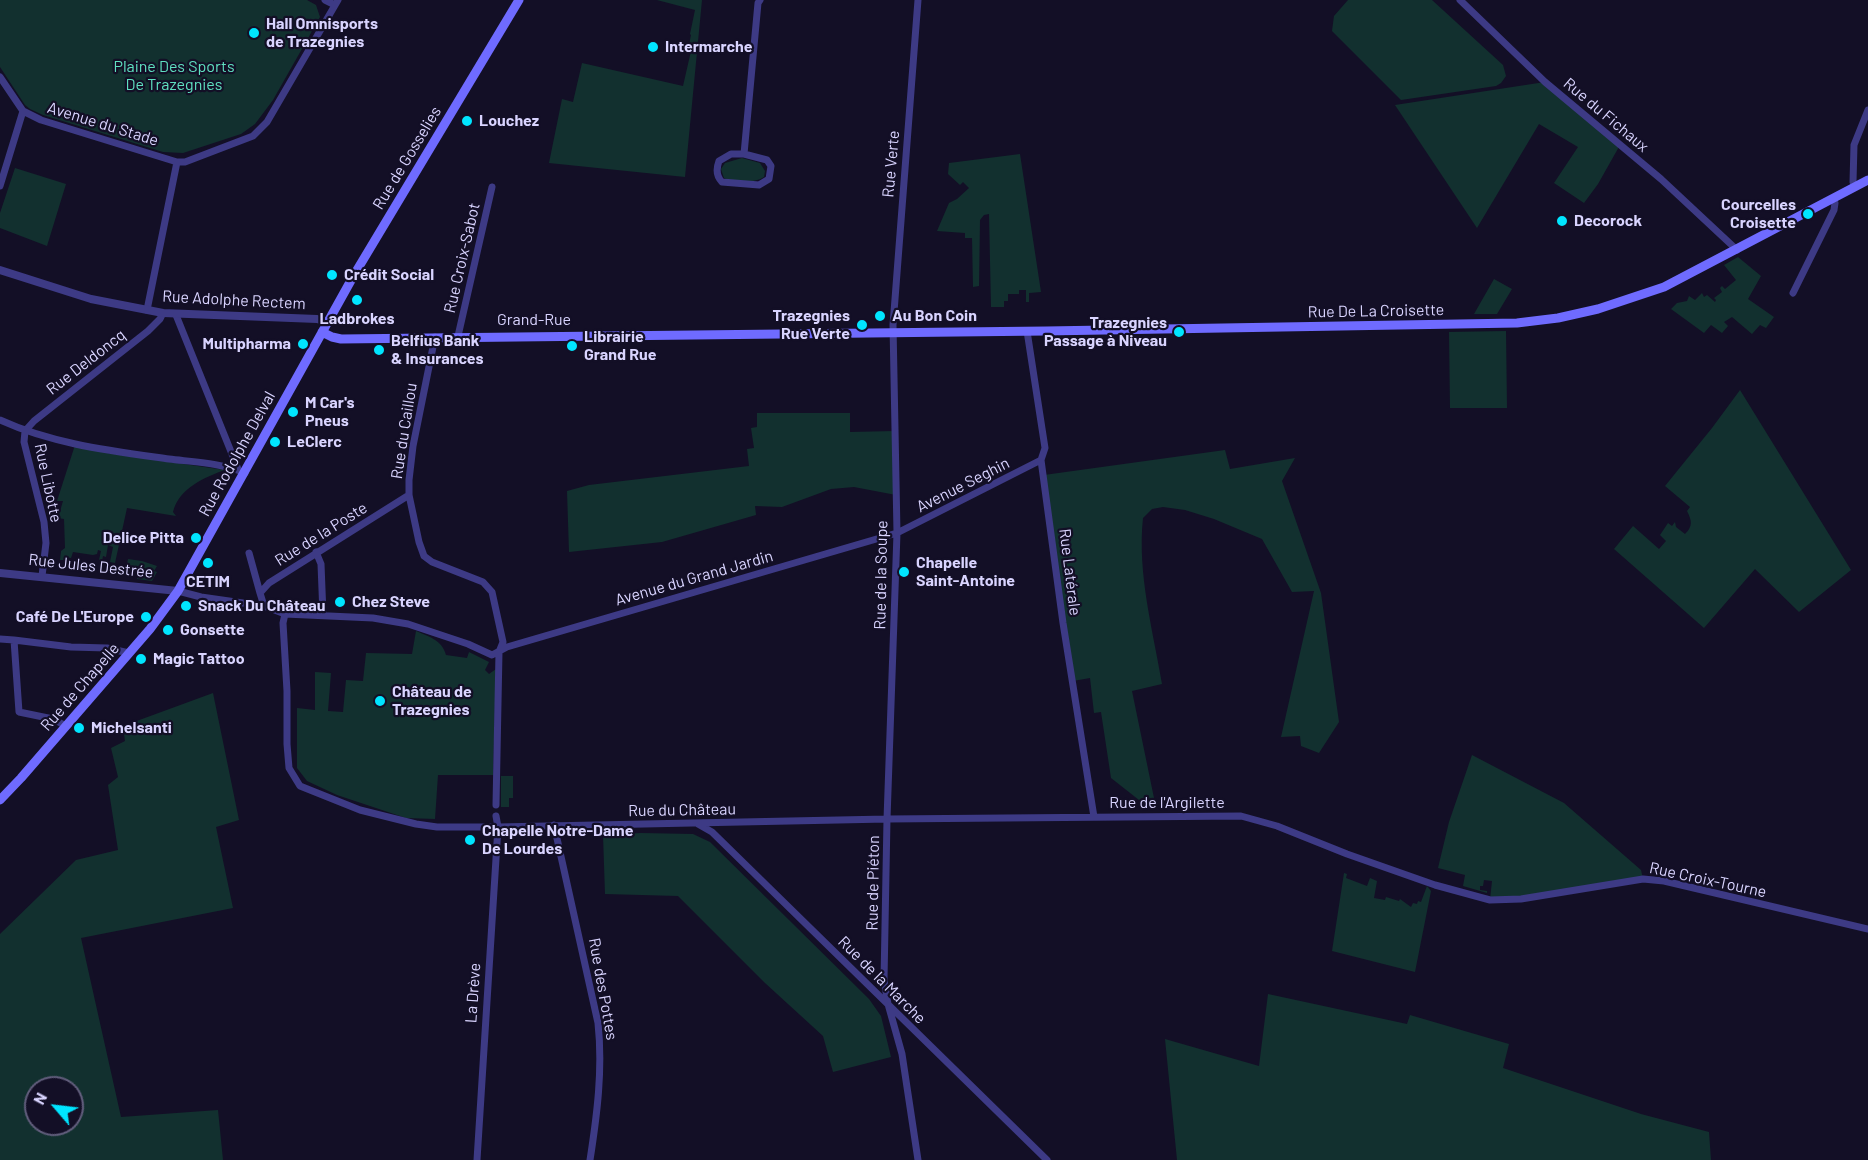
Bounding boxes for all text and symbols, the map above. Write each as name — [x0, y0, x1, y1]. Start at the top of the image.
place label: Hall Omnisports de Trazegnies — [266, 14, 378, 52]
marker: Hall Omnisports de Trazegnies — [247, 26, 261, 40]
place label: Intermarche — [665, 37, 753, 57]
marker: Intermarche — [646, 40, 660, 54]
park label: Plaine Des Sports De Trazegnies — [113, 57, 235, 95]
street label: Rue du Fichaux — [1560, 74, 1652, 156]
street label: Avenue du Stade — [45, 98, 161, 150]
street label: Rue de Gosselies — [369, 103, 445, 213]
place label: Louchez — [479, 111, 539, 131]
marker: Louchez — [460, 114, 474, 128]
street label: Rue Verte — [878, 130, 904, 198]
place label: Courcelles Croisette — [1721, 195, 1796, 233]
street label: Rue Croix-Sabot — [440, 201, 484, 315]
marker: Courcelles Croisette — [1801, 207, 1815, 221]
place label: Decorock — [1574, 211, 1642, 231]
marker: Decorock — [1555, 214, 1569, 228]
place label: Crédit Social — [344, 265, 434, 285]
marker: Crédit Social — [325, 268, 339, 282]
street label: Rue Adolphe Rectem — [162, 287, 306, 313]
marker: Ladbrokes — [350, 293, 364, 307]
street label: Rue De La Croisette — [1308, 300, 1444, 322]
place label: Trazegnies Rue Verte — [773, 306, 850, 344]
place label: Au Bon Coin — [892, 306, 977, 326]
place label: Ladbrokes — [320, 309, 394, 329]
marker: Au Bon Coin — [873, 309, 887, 323]
street label: Grand-Rue — [497, 310, 571, 330]
place label: Trazegnies Passage à Niveau — [1044, 313, 1167, 351]
marker: Trazegnies Rue Verte — [855, 318, 869, 332]
street label: Rue Deldoncq — [43, 325, 129, 399]
marker: Trazegnies Passage à Niveau — [1172, 325, 1186, 339]
place label: Librairie Grand Rue — [584, 327, 657, 365]
place label: Belfius Bank & Insurances — [391, 331, 484, 369]
place label: Multipharma — [203, 334, 291, 354]
marker: Multipharma — [296, 337, 310, 351]
marker: Librairie Grand Rue — [565, 339, 579, 353]
marker: Belfius Bank & Insurances — [372, 343, 386, 357]
street label: Rue du Caillou — [387, 382, 421, 480]
street label: Rue Rodolphe Delval — [195, 388, 279, 520]
place label: M Car's Pneus — [305, 393, 355, 431]
marker: M Car's Pneus — [286, 405, 300, 419]
place label: LeClerc — [287, 432, 342, 452]
marker: LeClerc — [268, 435, 282, 449]
street label: Rue Libotte — [30, 442, 66, 524]
street label: Avenue Seghin — [913, 453, 1013, 517]
street label: Rue de la Poste — [271, 498, 371, 570]
street label: Rue de la Soupe — [870, 520, 892, 630]
street label: Rue Latérale — [1055, 527, 1085, 617]
place label: Delice Pitta — [103, 528, 184, 548]
marker: Delice Pitta — [189, 531, 203, 545]
street label: Avenue du Grand Jardin — [613, 546, 775, 610]
street label: Rue Jules Destrée — [28, 550, 154, 582]
place label: Chapelle Saint-Antoine — [916, 553, 1015, 591]
marker: CETIM — [201, 556, 215, 570]
marker: Chapelle Saint-Antoine — [897, 565, 911, 579]
place label: CETIM — [186, 572, 230, 592]
place label: Chez Steve — [352, 592, 430, 612]
marker: Chez Steve — [333, 595, 347, 609]
place label: Snack Du Château — [198, 596, 325, 616]
marker: Snack Du Château — [179, 599, 193, 613]
place label: Café De L'Europe — [16, 607, 134, 627]
marker: Café De L'Europe — [139, 610, 153, 624]
place label: Gonsette — [180, 620, 245, 640]
marker: Gonsette — [161, 623, 175, 637]
street label: Rue de Chapelle — [37, 639, 123, 735]
place label: Magic Tattoo — [153, 649, 245, 669]
marker: Magic Tattoo — [134, 652, 148, 666]
place label: Château de Trazegnies — [392, 682, 472, 720]
marker: Château de Trazegnies — [373, 694, 387, 708]
place label: Michelsanti — [91, 718, 172, 738]
marker: Michelsanti — [72, 721, 86, 735]
street label: Rue de l'Argilette — [1109, 793, 1225, 813]
street label: Rue du Château — [628, 799, 736, 821]
place label: Chapelle Notre-Dame De Lourdes — [482, 821, 633, 859]
marker: Chapelle Notre-Dame De Lourdes — [463, 833, 477, 847]
street label: Rue de Piéton — [863, 835, 883, 931]
street label: Rue Croix-Tourne — [1648, 858, 1768, 902]
street label: Rue de la Marche — [834, 932, 930, 1028]
street label: Rue des Pottes — [585, 936, 621, 1042]
street label: La Drève — [461, 962, 485, 1024]
north arrow — [24, 1076, 84, 1136]
text: N — [29, 1089, 50, 1107]

